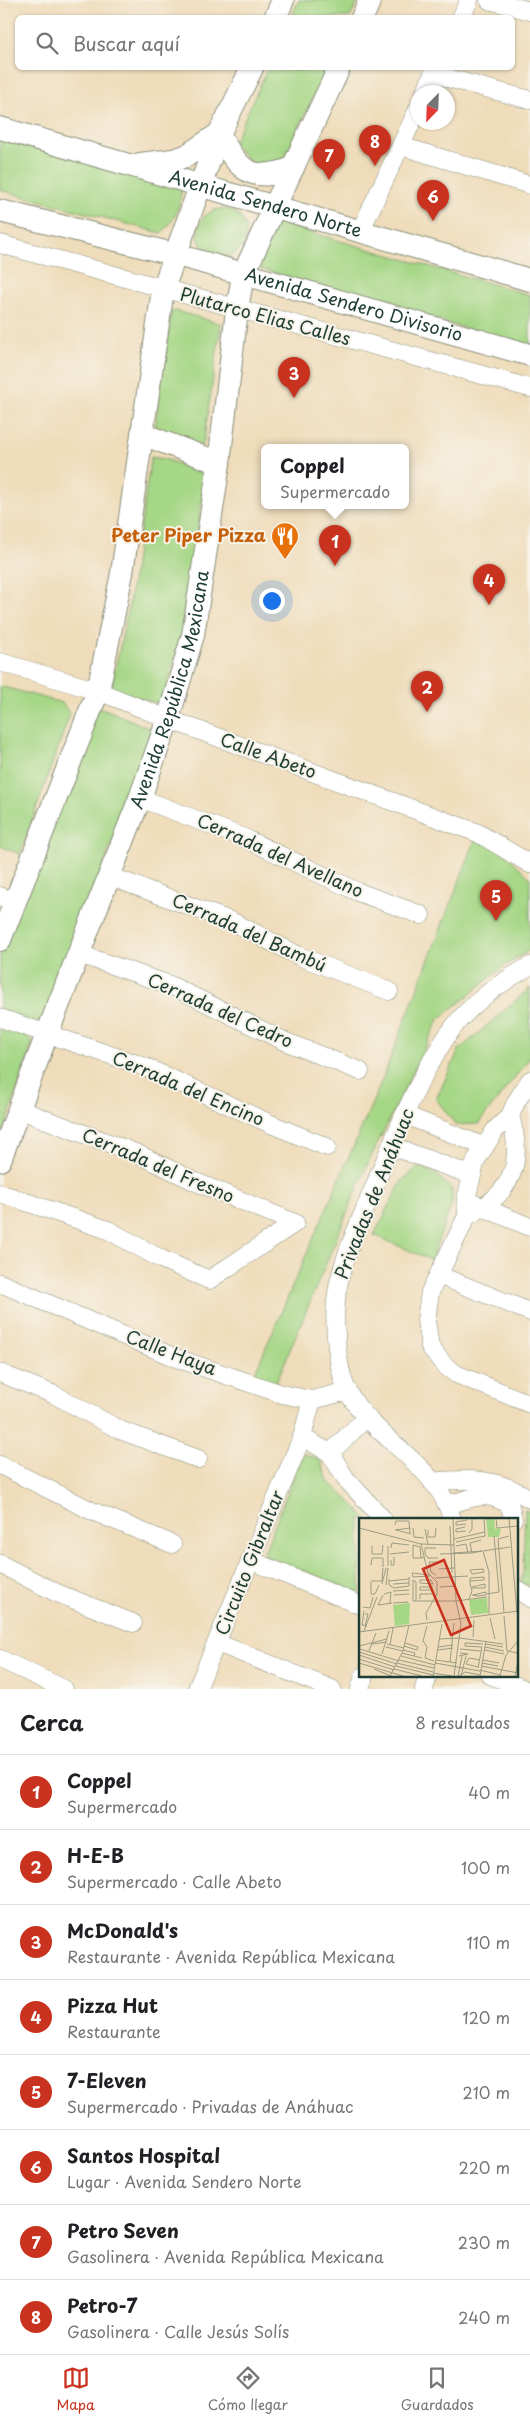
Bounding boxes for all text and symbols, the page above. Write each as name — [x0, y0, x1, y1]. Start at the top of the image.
search box — [15, 15, 515, 70]
icon: search — [33, 29, 61, 57]
text: Buscar aquí — [73, 29, 180, 57]
north arrow — [410, 85, 455, 130]
pin: 8 — [359, 125, 391, 166]
pin: 7 — [313, 139, 345, 180]
street label: Avenida Sendero Norte — [166, 162, 366, 243]
pin: 6 — [417, 180, 449, 221]
street label: Avenida Sendero Divisorio — [242, 260, 466, 347]
street label: Plutarco Elias Calles — [177, 280, 354, 351]
pin: 3 — [278, 357, 310, 398]
popup — [261, 444, 409, 509]
text: Coppel — [280, 451, 344, 479]
text: Supermercado — [280, 479, 390, 503]
place label: Peter Piper Pizza — [111, 521, 266, 548]
restaurant icon: Peter Piper Pizza — [270, 521, 300, 560]
pin: 1 — [319, 525, 351, 566]
pin: 4 — [473, 564, 505, 605]
street label: Avenida República Mexicana — [122, 568, 215, 812]
your location — [259, 588, 285, 614]
pin: 2 — [411, 671, 443, 712]
street label: Calle Abeto — [217, 725, 320, 785]
street label: Cerrada del Avellano — [193, 806, 368, 903]
pin: 5 — [480, 880, 512, 921]
street label: Cerrada del Bambú — [168, 885, 331, 978]
street label: Cerrada del Cedro — [143, 965, 298, 1054]
street label: Cerrada del Encino — [108, 1043, 269, 1132]
street label: Privadas de Anáhuac — [327, 1104, 420, 1283]
street label: Cerrada del Fresno — [78, 1120, 239, 1209]
street label: Calle Haya — [122, 1322, 221, 1382]
street label: Circuito Gibraltar — [207, 1485, 290, 1639]
inset map — [359, 1518, 518, 1676]
text: Cerca — [20, 1706, 84, 1738]
text: 8 resultados — [415, 1710, 510, 1734]
text: Coppel — [67, 1766, 131, 1794]
text: 1 — [32, 1780, 40, 1804]
text: 40 m — [468, 1780, 510, 1804]
text: Supermercado — [67, 1794, 177, 1818]
text: H-E-B — [67, 1841, 124, 1869]
text: 2 — [30, 1855, 42, 1879]
text: 100 m — [461, 1855, 510, 1879]
text: Supermercado · Calle Abeto — [67, 1869, 282, 1893]
text: McDonald's — [67, 1916, 178, 1944]
text: 3 — [31, 1930, 41, 1954]
text: 110 m — [467, 1930, 510, 1954]
text: Restaurante · Avenida República Mexicana — [67, 1944, 395, 1968]
text: Pizza Hut — [67, 1991, 158, 2019]
text: 4 — [31, 2005, 41, 2029]
text: 120 m — [463, 2005, 510, 2029]
text: Restaurante — [67, 2019, 161, 2043]
text: 7-Eleven — [67, 2066, 147, 2094]
text: 5 — [31, 2080, 41, 2104]
text: 210 m — [462, 2080, 510, 2104]
text: Supermercado · Privadas de Anáhuac — [67, 2094, 353, 2118]
text: Santos Hospital — [67, 2141, 220, 2169]
text: 6 — [30, 2155, 42, 2179]
text: 220 m — [459, 2155, 510, 2179]
text: Lugar · Avenida Sendero Norte — [67, 2169, 302, 2193]
text: Petro Seven — [67, 2216, 179, 2244]
text: 7 — [31, 2230, 41, 2254]
text: 230 m — [458, 2230, 510, 2254]
text: Gasolinera · Avenida República Mexicana — [67, 2244, 384, 2268]
text: Petro-7 — [67, 2291, 137, 2319]
text: 8 — [31, 2305, 41, 2329]
text: 240 m — [458, 2305, 510, 2329]
text: Gasolinera · Calle Jesús Solís — [67, 2319, 289, 2343]
tab: Mapa — [56, 2364, 95, 2415]
tab: Cómo llegar — [208, 2364, 288, 2415]
tab: Guardados — [401, 2364, 474, 2415]

